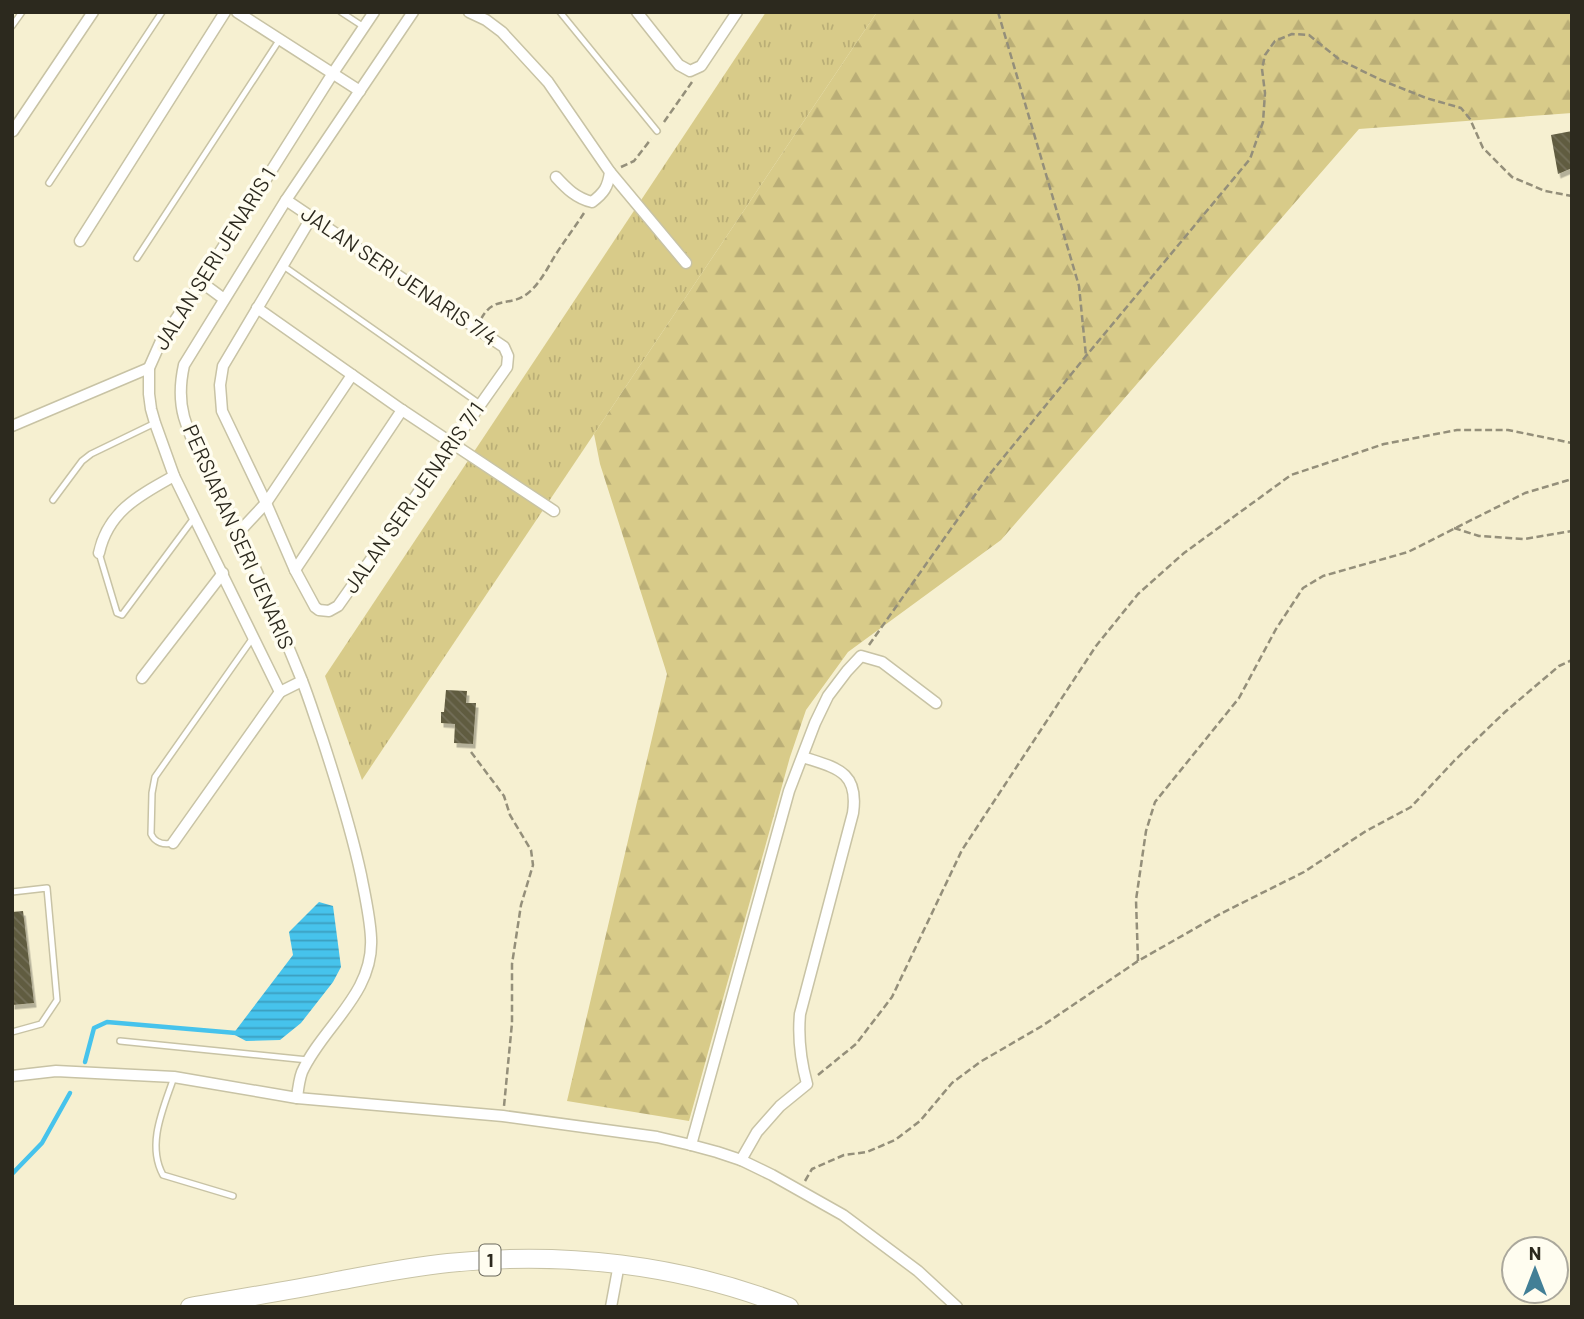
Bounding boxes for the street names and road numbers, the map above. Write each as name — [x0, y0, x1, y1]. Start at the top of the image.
street label: JALAN SERI JENARIS 1 — [147, 163, 280, 354]
street label: JALAN SERI JENARIS 7/4 — [297, 200, 503, 350]
street label: JALAN SERI JENARIS 7/1 — [337, 397, 488, 597]
street label: PERSIARAN SERI JENARIS — [179, 420, 300, 652]
road number: 1 — [480, 1244, 500, 1276]

